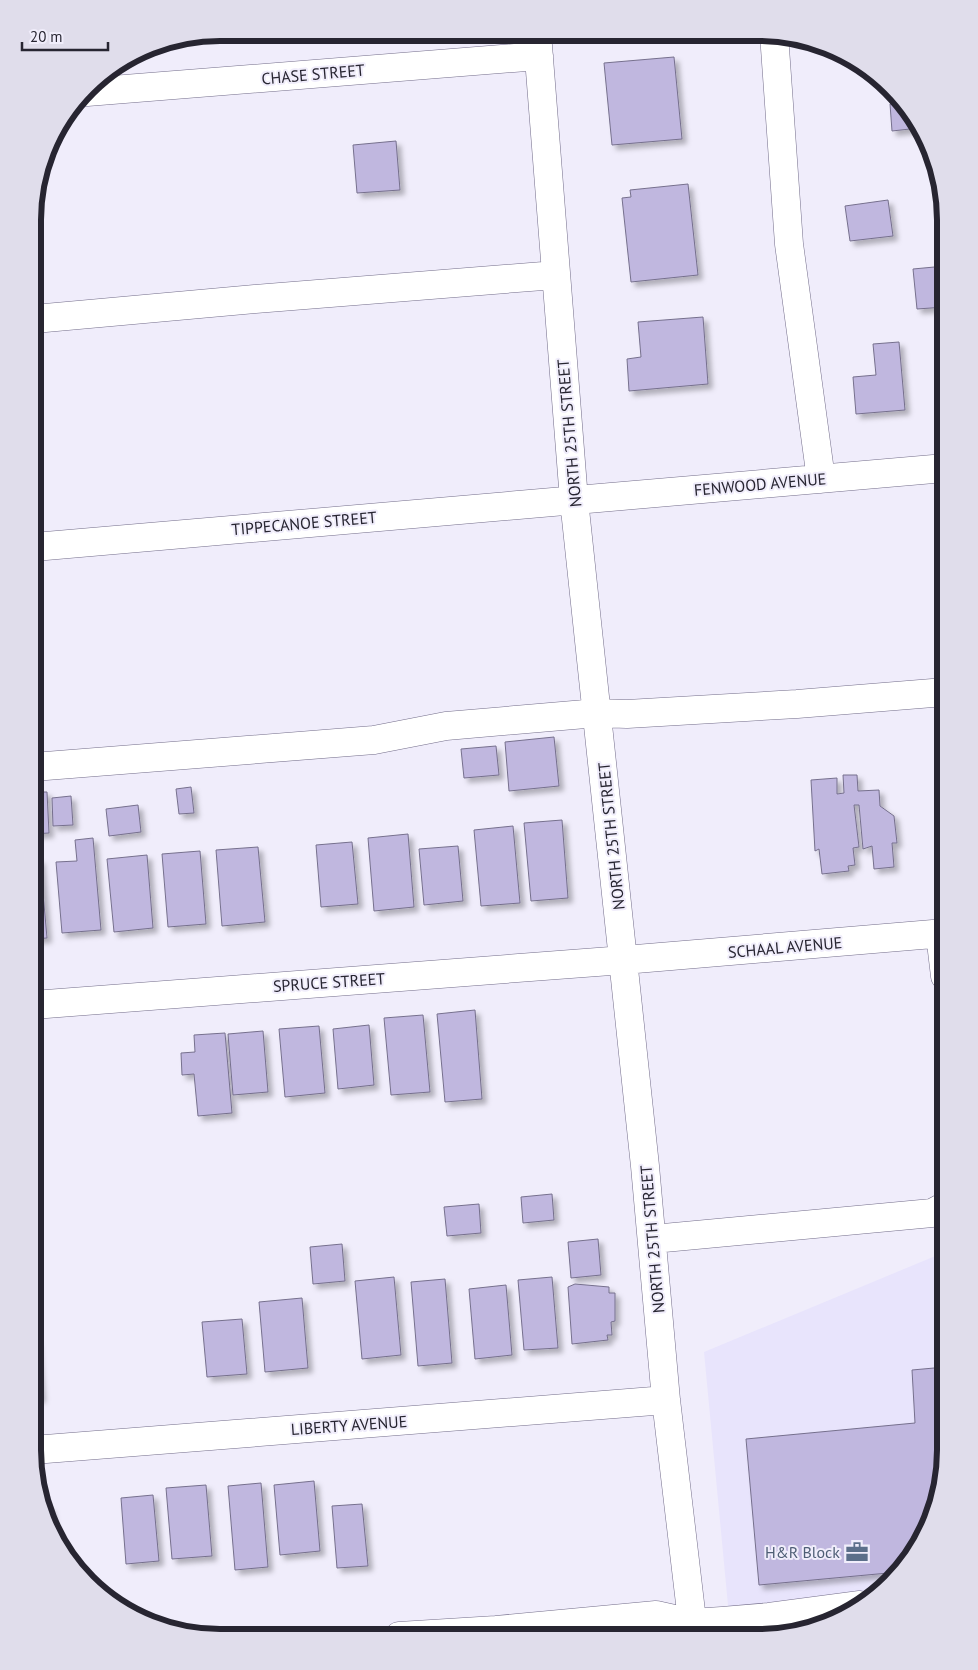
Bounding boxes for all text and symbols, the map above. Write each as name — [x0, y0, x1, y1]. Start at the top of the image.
scale bar — [22, 20, 109, 52]
text: 20 m — [30, 27, 63, 46]
street label: CHASE STREET — [261, 60, 366, 88]
street label: NORTH 25TH STREET — [553, 358, 585, 508]
street label: FENWOOD AVENUE — [693, 468, 827, 500]
street label: TIPPECANOE STREET — [231, 507, 377, 539]
street label: NORTH 25TH STREET — [593, 761, 629, 911]
street label: SCHAAL AVENUE — [727, 932, 843, 962]
street label: SPRUCE STREET — [272, 968, 386, 996]
street label: NORTH 25TH STREET — [636, 1164, 668, 1314]
street label: LIBERTY AVENUE — [290, 1411, 408, 1439]
office icon: H&R Block — [844, 1539, 870, 1565]
place label: H&R Block — [765, 1542, 840, 1562]

